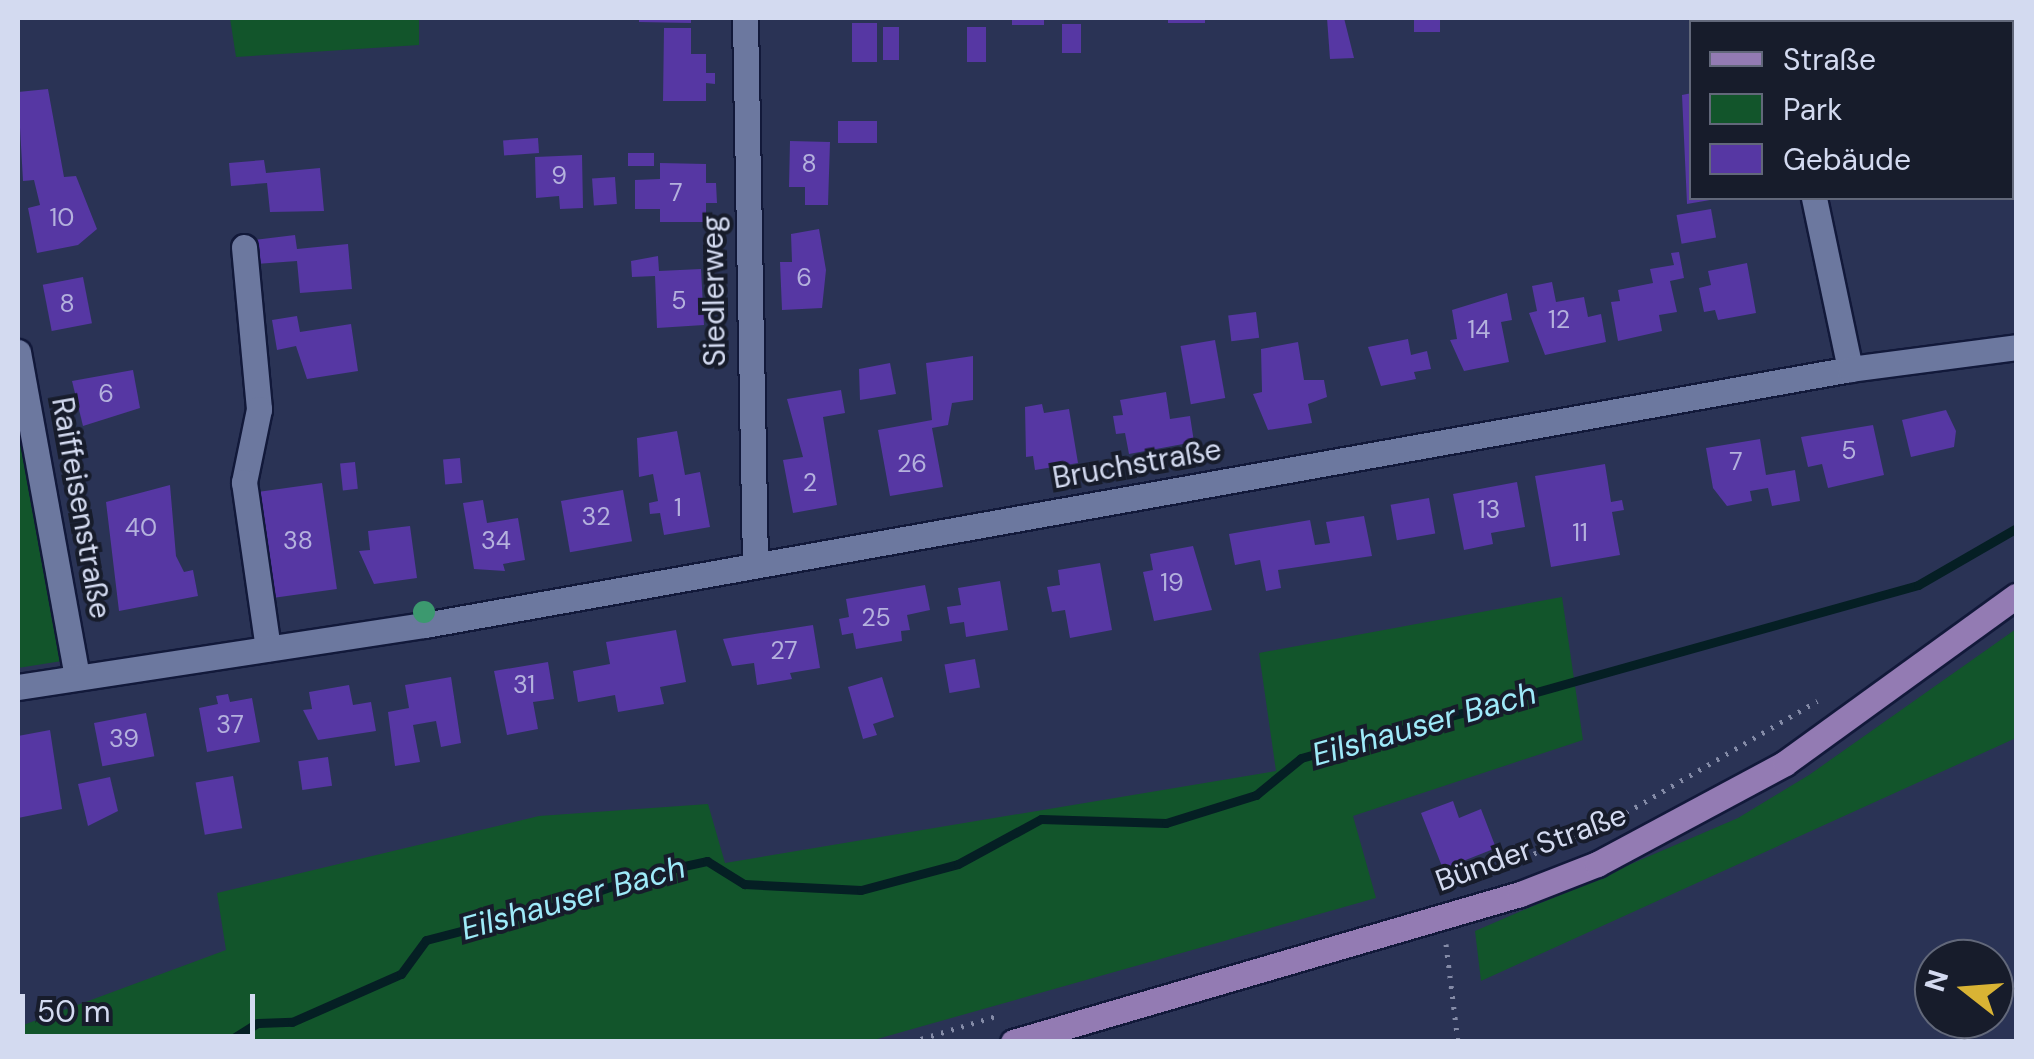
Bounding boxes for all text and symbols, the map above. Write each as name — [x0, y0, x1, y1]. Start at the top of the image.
legend — [1689, 20, 2014, 200]
text: Straße — [1783, 40, 1876, 79]
text: Park — [1783, 90, 1842, 129]
text: Gebäude — [1783, 140, 1911, 179]
house number: 8 — [801, 149, 817, 179]
house number: 9 — [551, 161, 567, 191]
house number: 7 — [669, 178, 683, 208]
house number: 10 — [50, 203, 74, 233]
street label: Siedlerweg — [695, 215, 733, 367]
house number: 6 — [796, 263, 812, 293]
house number: 5 — [671, 286, 687, 316]
house number: 8 — [59, 289, 75, 319]
house number: 12 — [1548, 305, 1570, 335]
house number: 14 — [1468, 315, 1490, 345]
house number: 6 — [98, 379, 114, 409]
street label: Raiffeisenstraße — [44, 394, 118, 622]
street label: Bruchstraße — [1050, 431, 1224, 497]
house number: 5 — [1841, 436, 1857, 466]
house number: 7 — [1729, 447, 1743, 477]
house number: 26 — [897, 449, 927, 479]
house number: 2 — [803, 468, 817, 498]
house number: 1 — [674, 493, 682, 523]
house number: 13 — [1478, 495, 1500, 525]
house number: 32 — [581, 502, 611, 532]
house number: 40 — [125, 513, 157, 543]
house number: 11 — [1572, 518, 1588, 548]
house number: 38 — [283, 526, 313, 556]
house number: 34 — [481, 526, 511, 556]
house number: 19 — [1160, 568, 1184, 598]
house number: 25 — [861, 603, 891, 633]
house number: 27 — [770, 636, 798, 666]
house number: 31 — [513, 670, 535, 700]
water label: Eilshauser Bach — [1307, 674, 1541, 774]
house number: 37 — [216, 710, 244, 740]
house number: 39 — [109, 724, 139, 754]
street label: Bünder Straße — [1431, 797, 1631, 899]
water label: Eilshauser Bach — [456, 848, 690, 948]
north arrow — [1914, 939, 2014, 1039]
text: N — [1916, 966, 1957, 996]
scale bar — [25, 974, 260, 1036]
text: 50 m — [37, 992, 111, 1031]

